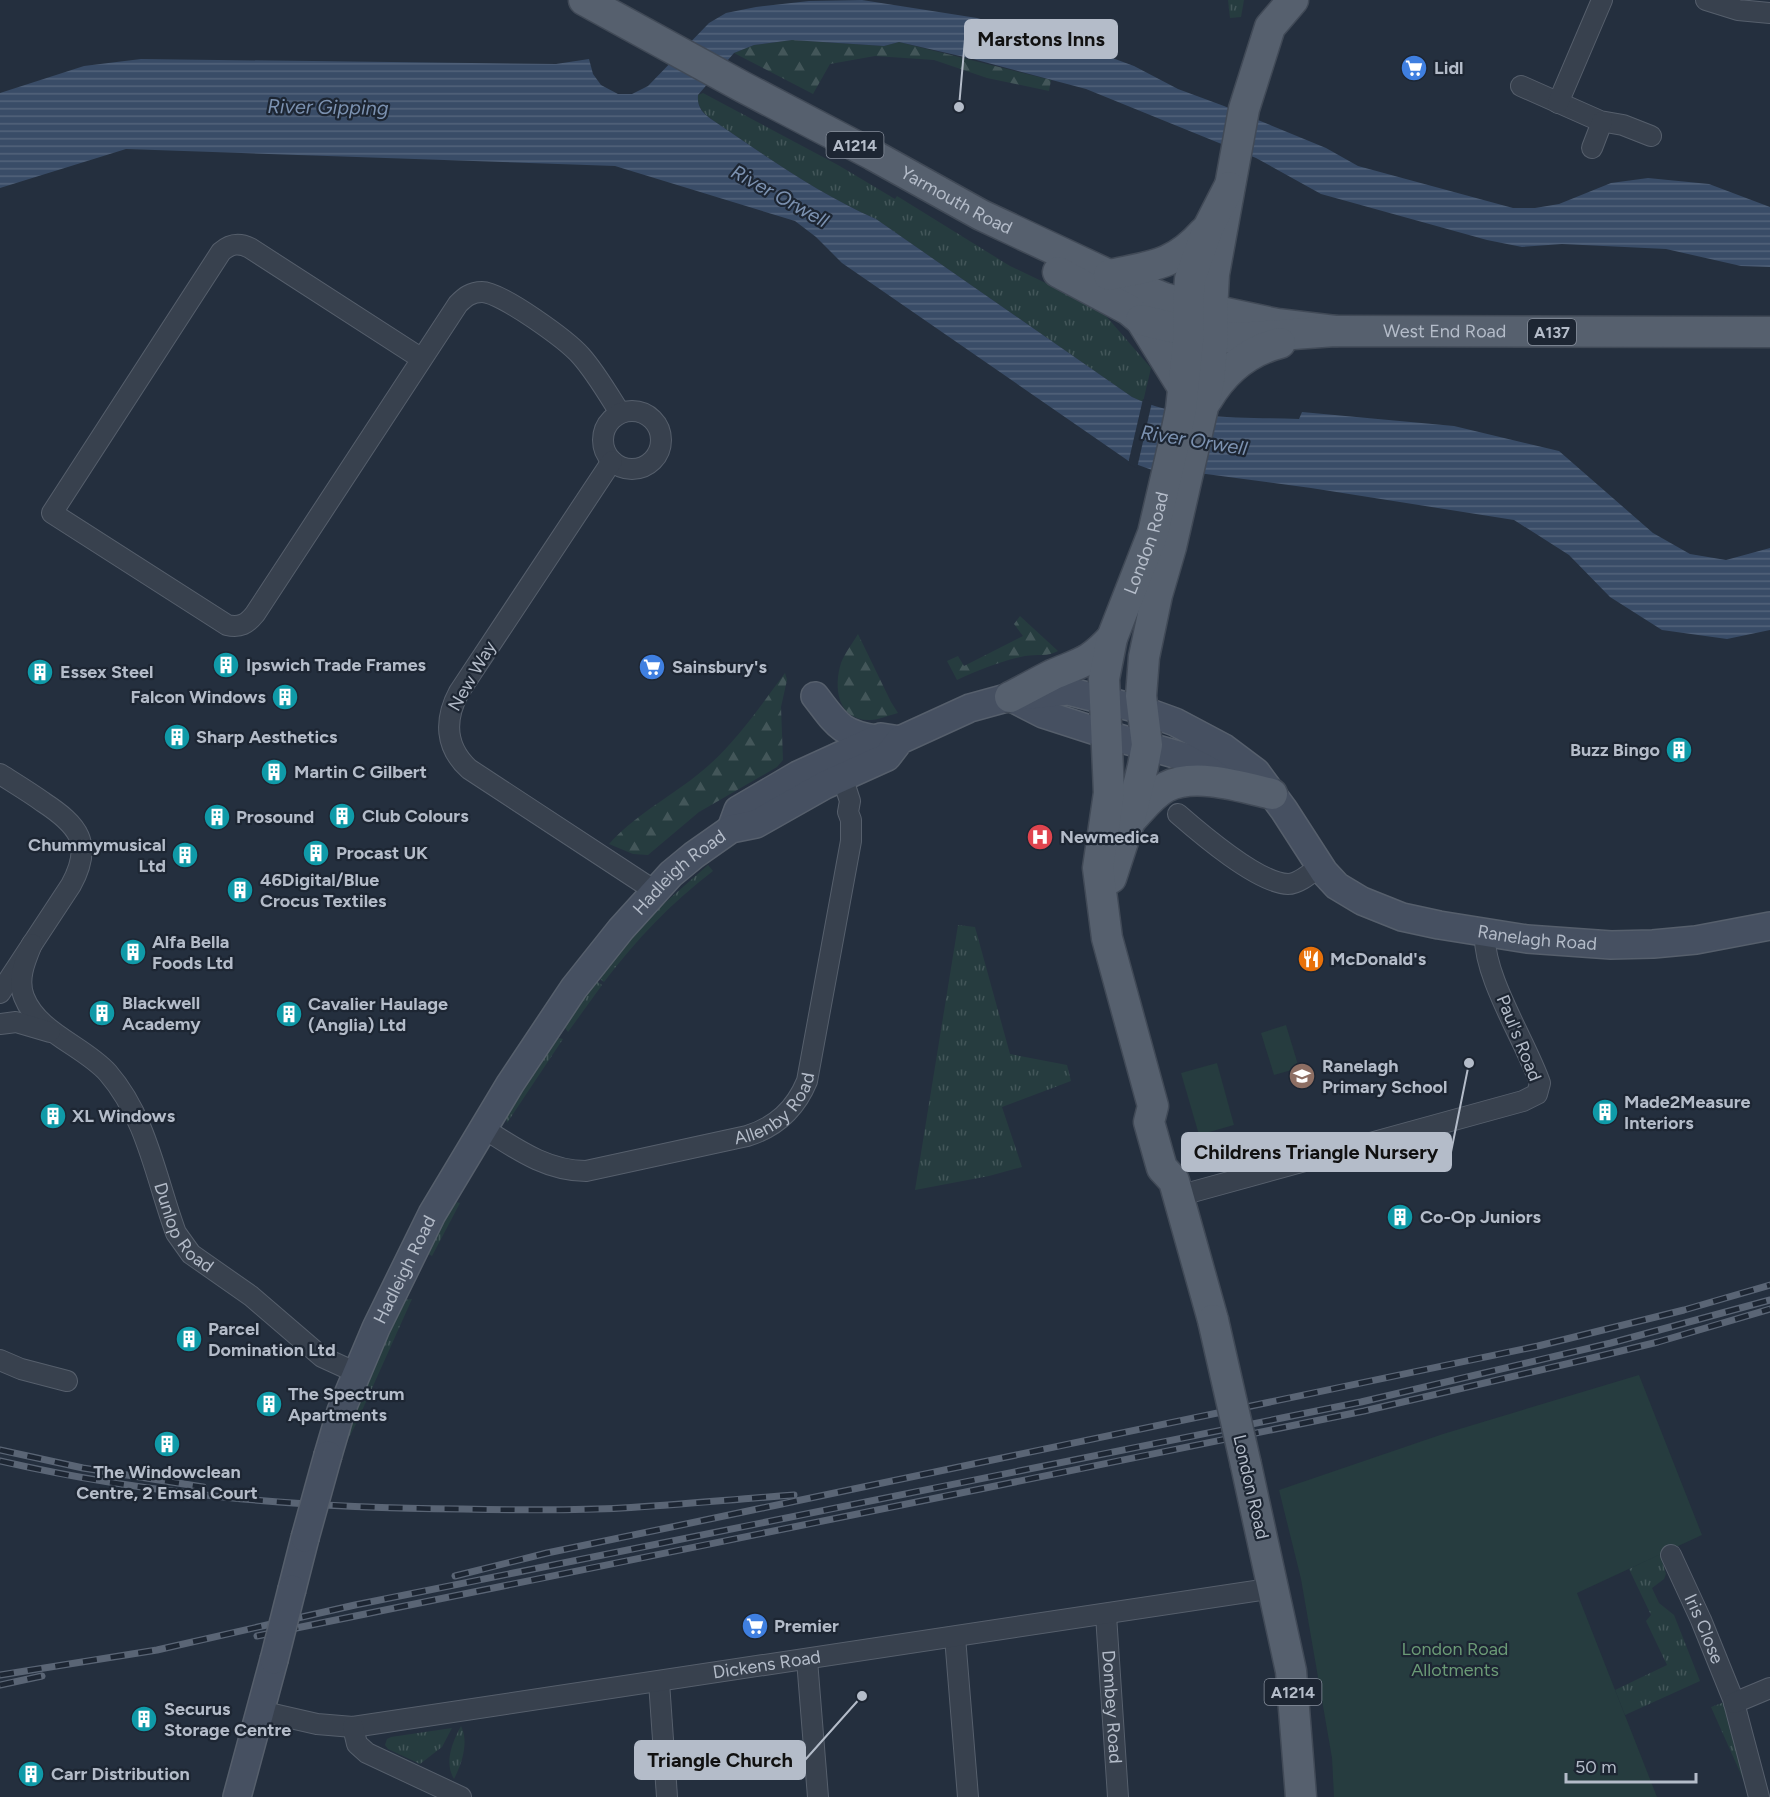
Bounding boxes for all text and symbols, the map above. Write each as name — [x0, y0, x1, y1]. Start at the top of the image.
callout: Marstons Inns — [965, 20, 1117, 58]
text: Marstons Inns — [977, 27, 1105, 51]
supermarket icon: Lidl — [1399, 53, 1429, 83]
place label: Lidl — [1434, 57, 1464, 79]
water label: River Gipping — [267, 94, 389, 120]
road number: A1214 — [826, 132, 884, 158]
water label: River Orwell — [727, 159, 833, 233]
street label: Yarmouth Road — [897, 162, 1016, 239]
road number: A137 — [1528, 319, 1576, 345]
street label: West End Road — [1383, 320, 1506, 342]
water label: River Orwell — [1139, 420, 1250, 460]
street label: London Road — [1119, 490, 1173, 598]
street label: New Way — [443, 637, 501, 715]
building icon: Ipswich Trade Frames — [211, 650, 241, 680]
supermarket icon: Sainsbury's — [637, 652, 667, 682]
place label: Ipswich Trade Frames — [246, 654, 427, 676]
place label: Sainsbury's — [672, 656, 767, 678]
building icon: Essex Steel — [25, 657, 55, 687]
place label: Essex Steel — [60, 661, 153, 683]
building icon: Falcon Windows — [270, 682, 300, 712]
place label: Falcon Windows — [130, 686, 267, 708]
building icon: Sharp Aesthetics — [162, 722, 192, 752]
place label: Sharp Aesthetics — [196, 726, 338, 748]
building icon: Buzz Bingo — [1664, 735, 1694, 765]
place label: Buzz Bingo — [1570, 739, 1660, 761]
building icon: Martin C Gilbert — [259, 757, 289, 787]
place label: Martin C Gilbert — [294, 761, 427, 783]
building icon: Club Colours — [327, 801, 357, 831]
building icon: Prosound — [202, 802, 232, 832]
place label: Club Colours — [362, 805, 469, 827]
place label: Prosound — [236, 806, 314, 828]
hospital icon: Newmedica — [1025, 822, 1055, 852]
street label: Hadleigh Road — [628, 825, 730, 920]
place label: Newmedica — [1060, 826, 1159, 848]
place label: Chummymusical Ltd — [28, 834, 166, 877]
building icon: Procast UK — [301, 838, 331, 868]
building icon: Chummymusical Ltd — [170, 840, 200, 870]
place label: Procast UK — [336, 842, 428, 864]
place label: 46Digital/Blue Crocus Textiles — [260, 869, 387, 912]
building icon: 46Digital/Blue Crocus Textiles — [225, 875, 255, 905]
street label: Ranelagh Road — [1476, 920, 1598, 955]
place label: Alfa Bella Foods Ltd — [152, 931, 234, 974]
building icon: Alfa Bella Foods Ltd — [118, 937, 148, 967]
restaurant icon: McDonald's — [1296, 944, 1326, 974]
place label: McDonald's — [1330, 948, 1427, 970]
place label: Blackwell Academy — [122, 992, 201, 1035]
street label: Paul's Road — [1492, 992, 1546, 1084]
place label: Cavalier Haulage (Anglia) Ltd — [308, 993, 448, 1036]
building icon: Blackwell Academy — [87, 998, 117, 1028]
building icon: Cavalier Haulage (Anglia) Ltd — [274, 999, 304, 1029]
place label: Ranelagh Primary School — [1322, 1055, 1447, 1098]
school or university icon: Ranelagh Primary School — [1287, 1061, 1317, 1091]
street label: Allenby Road — [732, 1071, 819, 1149]
place label: Made2Measure Interiors — [1624, 1091, 1751, 1134]
building icon: Made2Measure Interiors — [1590, 1097, 1620, 1127]
building icon: XL Windows — [38, 1101, 68, 1131]
place label: XL Windows — [72, 1105, 176, 1127]
callout: Childrens Triangle Nursery — [1182, 1133, 1451, 1171]
text: Childrens Triangle Nursery — [1194, 1140, 1439, 1164]
street label: Dunlop Road — [149, 1180, 218, 1277]
building icon: Co-Op Juniors — [1385, 1202, 1415, 1232]
place label: Co-Op Juniors — [1420, 1206, 1541, 1228]
street label: Hadleigh Road — [369, 1212, 441, 1327]
place label: Parcel Domination Ltd — [208, 1318, 336, 1361]
building icon: Parcel Domination Ltd — [174, 1324, 204, 1354]
place label: The Spectrum Apartments — [288, 1383, 405, 1426]
building icon: The Spectrum Apartments — [254, 1389, 284, 1419]
building icon: The Windowclean Centre, 2 Emsal Court — [152, 1429, 182, 1459]
street label: London Road — [1228, 1433, 1274, 1541]
place label: The Windowclean Centre, 2 Emsal Court — [76, 1461, 258, 1504]
street label: Iris Close — [1680, 1591, 1729, 1667]
supermarket icon: Premier — [740, 1611, 770, 1641]
place label: Premier — [774, 1615, 839, 1637]
park label: London Road Allotments — [1402, 1638, 1508, 1681]
street label: Dickens Road — [711, 1646, 822, 1684]
street label: Dombey Road — [1097, 1649, 1127, 1764]
road number: A1214 — [1264, 1679, 1322, 1705]
place label: Securus Storage Centre — [164, 1698, 291, 1741]
building icon: Securus Storage Centre — [129, 1704, 159, 1734]
callout: Triangle Church — [635, 1741, 805, 1779]
scale bar — [1566, 1746, 1696, 1784]
text: Triangle Church — [647, 1748, 793, 1772]
text: 50 m — [1575, 1756, 1617, 1778]
building icon: Carr Distribution — [16, 1759, 46, 1789]
place label: Carr Distribution — [51, 1763, 190, 1785]

